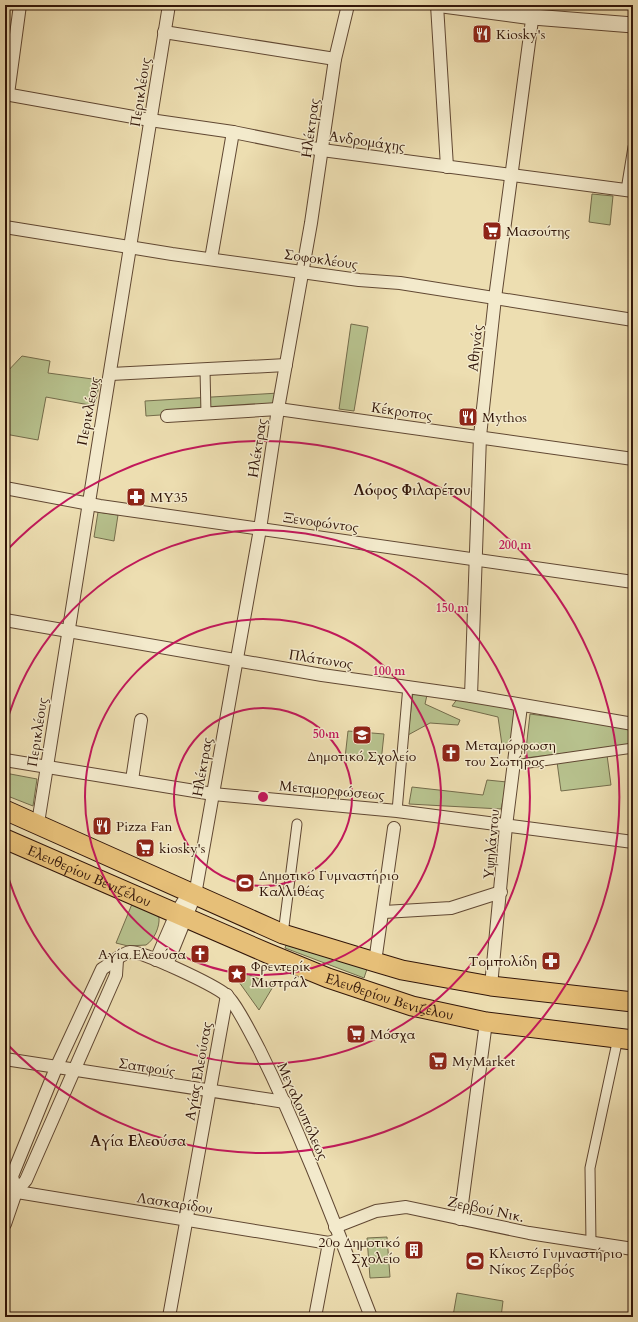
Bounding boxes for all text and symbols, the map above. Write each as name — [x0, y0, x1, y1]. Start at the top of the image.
restaurant icon: Kiosky's — [471, 23, 493, 45]
place label: Kiosky's — [496, 25, 546, 44]
street label: Περικλέους — [126, 56, 155, 128]
street label: Ηλέκτρας — [297, 97, 324, 159]
street label: Ανδρομάχης — [328, 127, 406, 156]
supermarket icon: Μασούτης — [481, 220, 503, 242]
place label: Μασούτης — [506, 222, 570, 241]
street label: Σοφοκλέους — [283, 245, 359, 274]
street label: Αθηνάς — [464, 324, 487, 372]
street label: Περικλέους — [73, 375, 104, 447]
street label: Κέκροπος — [370, 398, 434, 425]
restaurant icon: Mythos — [457, 406, 479, 428]
place label: Mythos — [482, 408, 527, 427]
street label: Ηλέκτρας — [243, 417, 272, 479]
district label: Λόφος Φιλαρέτου — [353, 480, 471, 500]
pharmacy icon: MY35 — [125, 486, 147, 508]
place label: MY35 — [150, 488, 188, 507]
street label: Ξενοφώντος — [282, 508, 360, 537]
text: 200 m — [499, 537, 532, 553]
text: 150 m — [436, 600, 469, 616]
street label: Πλάτωνος — [287, 645, 354, 674]
text: 100 m — [373, 663, 406, 679]
street label: Περικλέους — [23, 696, 52, 768]
school or university icon: Δημοτικό Σχολείο — [351, 724, 373, 746]
text: 50 m — [313, 726, 340, 742]
street label: Ηλέκτρας — [188, 736, 217, 798]
place label: Μεταμόρφωση του Σωτήρος — [465, 736, 556, 771]
church icon: Μεταμόρφωση του Σωτήρος — [440, 742, 462, 764]
place label: Δημοτικό Σχολείο — [308, 747, 417, 766]
street label: Μεταμορφώσεως — [278, 776, 385, 805]
centre of rings — [256, 790, 270, 804]
street label: Υψηλάντου — [479, 808, 504, 880]
restaurant icon: Pizza Fan — [91, 815, 113, 837]
place label: Pizza Fan — [116, 817, 173, 836]
supermarket icon: kiosky's — [134, 837, 156, 859]
place label: kiosky's — [159, 839, 206, 858]
street label: Ελευθερίου Βενιζέλου — [24, 841, 154, 911]
place label: Δημοτικό Γυμναστήριο Καλλιθέας — [259, 866, 399, 901]
sports icon: Δημοτικό Γυμναστήριο Καλλιθέας — [234, 872, 256, 894]
church icon: Αγία Ελεούσα — [189, 943, 211, 965]
place label: Αγία Ελεούσα — [98, 945, 187, 964]
pharmacy icon: Τομπολίδη — [540, 950, 562, 972]
place label: Τομπολίδη — [468, 952, 537, 971]
place label: Φρεντερίκ Μιστράλ — [251, 957, 311, 992]
place icon: Φρεντερίκ Μιστράλ — [226, 963, 248, 985]
street label: Ελευθερίου Βενιζέλου — [323, 969, 455, 1025]
street label: Αγίας Ελεούσας — [180, 1020, 217, 1122]
supermarket icon: Μόσχα — [345, 1023, 367, 1045]
place label: Μόσχα — [370, 1025, 416, 1044]
supermarket icon: MyMarket — [427, 1050, 449, 1072]
place label: MyMarket — [452, 1052, 516, 1071]
street label: Σαπφούς — [117, 1054, 177, 1081]
street label: Μεγαλουπόλεως — [273, 1059, 333, 1163]
district label: Αγία Ελεούσα — [90, 1131, 186, 1151]
street label: Λασκαρίδου — [136, 1188, 214, 1219]
street label: Ζερβού Νικ. — [446, 1192, 526, 1227]
place label: 20ο Δημοτικό Σχολείο — [318, 1233, 400, 1268]
building icon: 20ο Δημοτικό Σχολείο — [403, 1239, 425, 1261]
place label: Κλειστό Γυμναστήριο Νίκος Ζερβός — [489, 1244, 623, 1279]
sports icon: Κλειστό Γυμναστήριο Νίκος Ζερβός — [464, 1250, 486, 1272]

